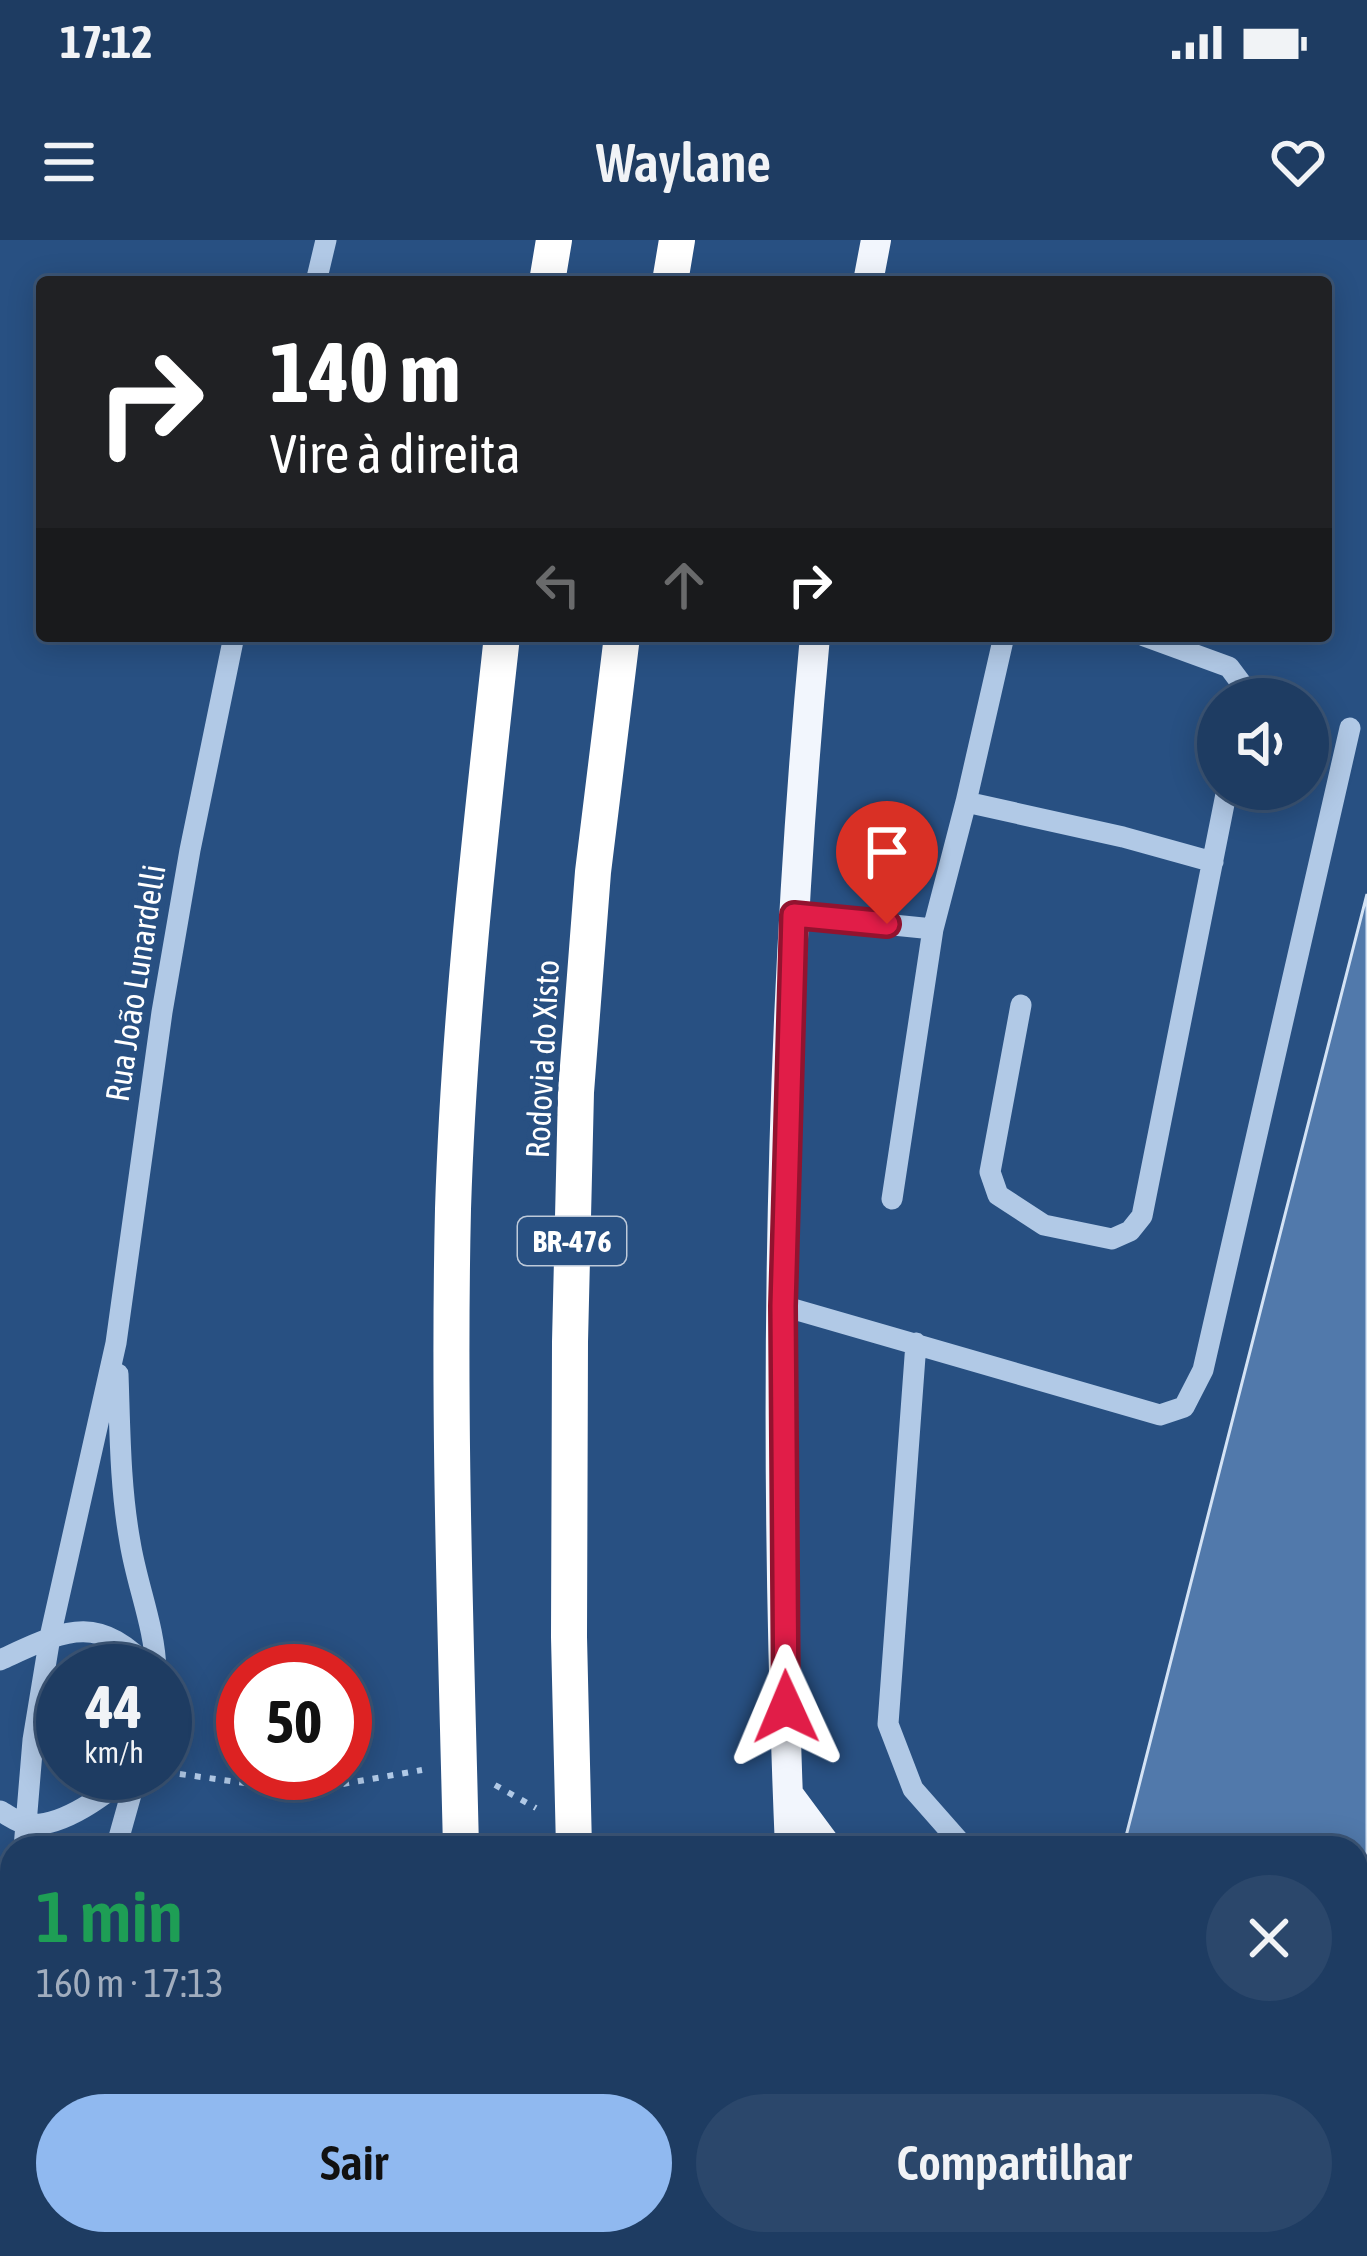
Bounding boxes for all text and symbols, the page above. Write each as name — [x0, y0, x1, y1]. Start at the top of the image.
text: 17:12 — [60, 16, 153, 68]
icon: menu — [36, 129, 102, 195]
icon: heart — [1265, 129, 1331, 195]
text: Waylane — [596, 132, 771, 193]
icon: right — [72, 324, 228, 480]
text: 140 m — [270, 324, 460, 420]
text: Vire à direita — [270, 423, 521, 484]
icon: left — [525, 552, 591, 618]
icon: ahead — [651, 552, 717, 618]
icon: right — [777, 552, 843, 618]
map controls — [1197, 678, 1329, 810]
button: sound — [1197, 678, 1329, 810]
pin — [836, 801, 938, 924]
icon: arrive — [854, 819, 920, 885]
street label: Rua João Lunardelli — [98, 862, 172, 1104]
street label: Rodovia do Xisto — [518, 959, 566, 1159]
road number: BR-476 — [518, 1217, 626, 1265]
speed limit sign: 50 — [216, 1644, 372, 1800]
position arrow — [723, 1644, 849, 1770]
text: 44 — [86, 1672, 142, 1741]
text: km/h — [84, 1735, 144, 1769]
text: 1 min — [36, 1875, 183, 1957]
button: close — [1206, 1875, 1332, 2001]
text: 160 m · 17:13 — [36, 1961, 224, 2005]
button: Sair — [36, 2094, 672, 2232]
button: Compartilhar — [696, 2094, 1332, 2232]

